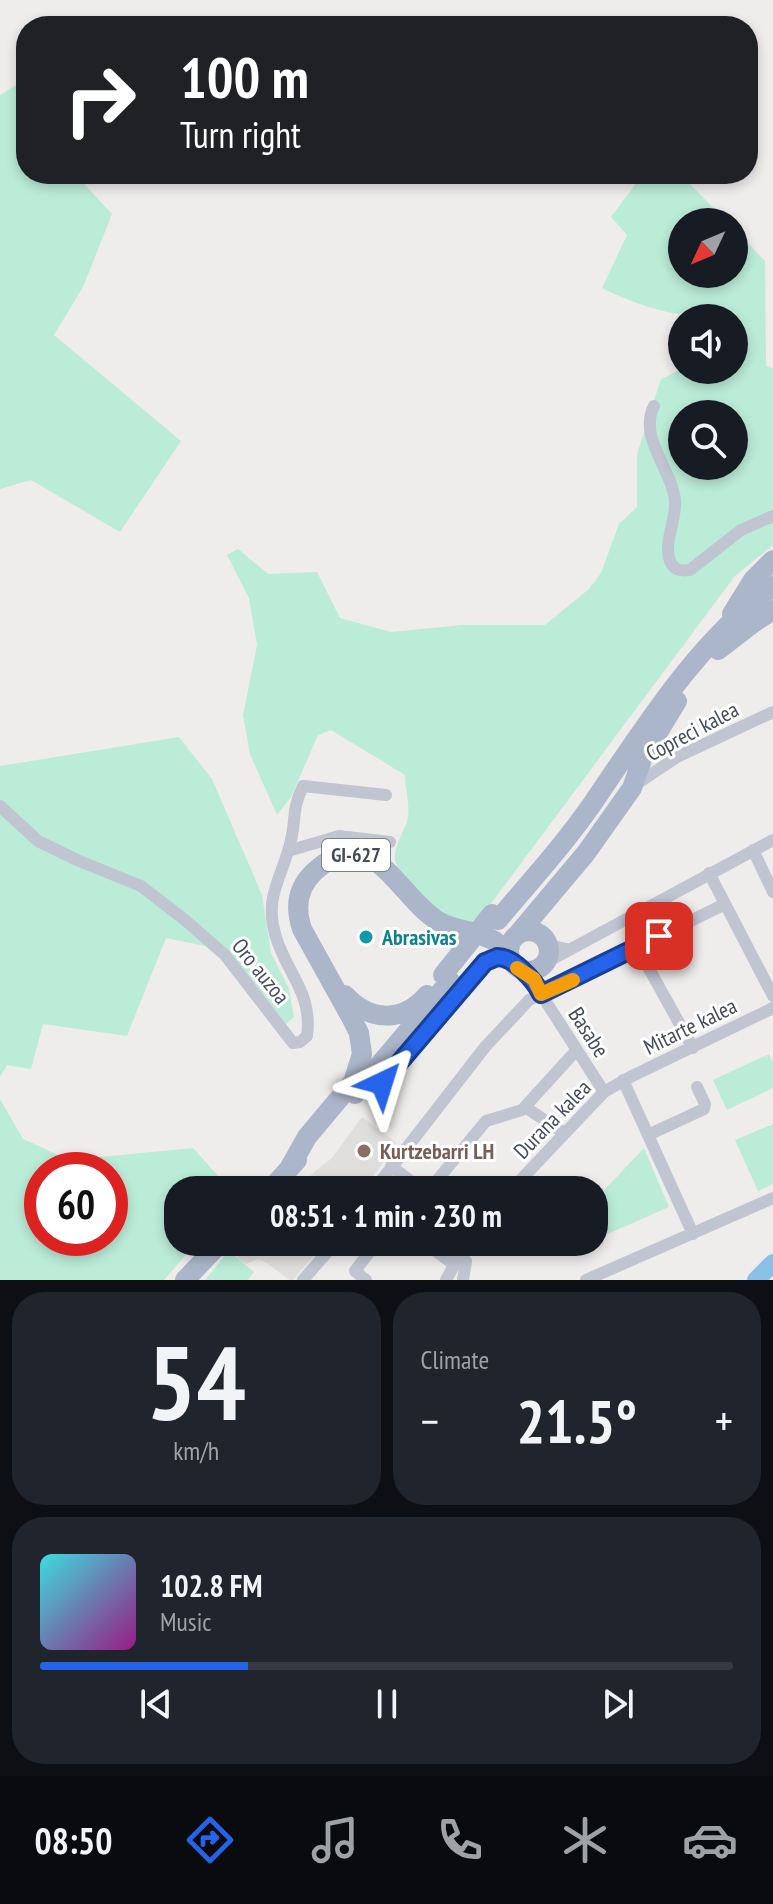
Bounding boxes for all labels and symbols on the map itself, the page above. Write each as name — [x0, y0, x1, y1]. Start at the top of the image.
north arrow — [668, 208, 748, 288]
street label: Copreci kalea — [641, 695, 743, 767]
road number: GI-627 — [322, 839, 390, 871]
pin — [625, 902, 693, 970]
place label: Abrasivas — [381, 923, 457, 951]
marker: Abrasivas — [357, 928, 375, 946]
street label: Oro auzoa — [226, 932, 296, 1010]
street label: Mitarte kalea — [639, 991, 741, 1061]
street label: Basabe — [563, 1002, 615, 1062]
position arrow — [340, 1041, 424, 1125]
street label: Durana kalea — [507, 1074, 597, 1164]
place label: Kurtzebarri LH — [380, 1137, 494, 1165]
marker: Kurtzebarri LH — [355, 1142, 373, 1160]
speed limit sign: 60 — [24, 1152, 128, 1256]

